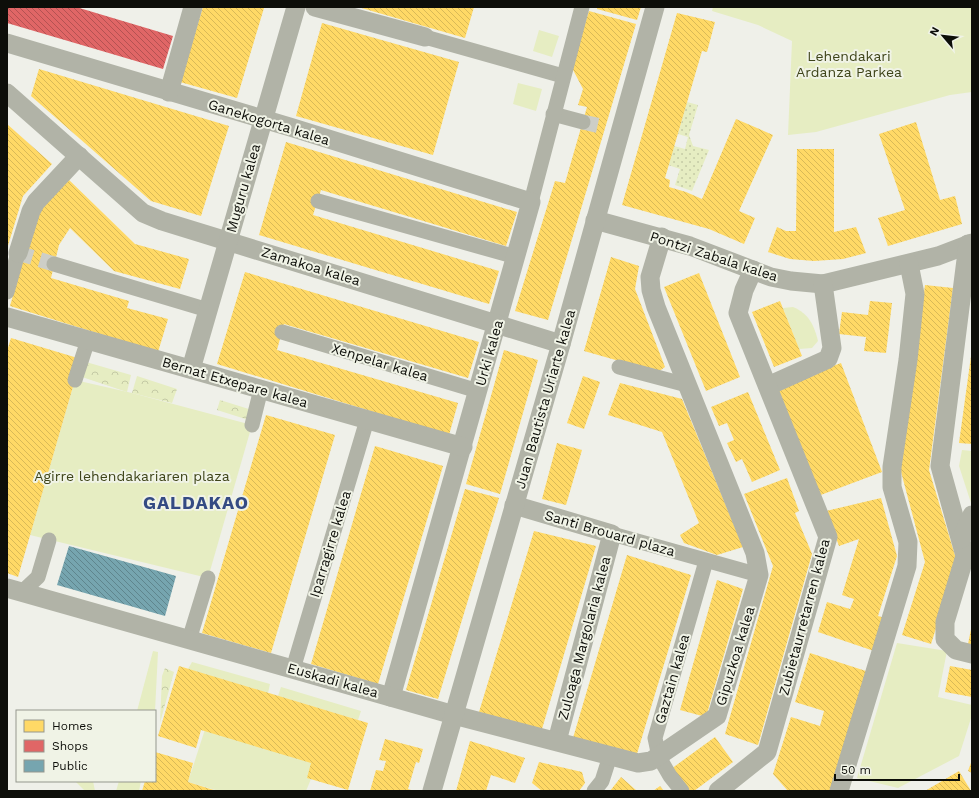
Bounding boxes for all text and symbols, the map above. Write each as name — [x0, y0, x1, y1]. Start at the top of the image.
north arrow — [923, 16, 963, 56]
text: N — [927, 25, 942, 38]
park label: Lehendakari Ardanza Parkea — [796, 48, 902, 80]
street label: Ganekogorta kalea — [206, 96, 332, 148]
street label: Muguru kalea — [223, 142, 263, 234]
street label: Pontzi Zabala kalea — [648, 228, 780, 284]
street label: Zamakoa kalea — [260, 243, 362, 289]
street label: Juan Bautista Uriarte kalea — [512, 307, 578, 491]
street label: Urki kalea — [472, 318, 506, 388]
street label: Xenpelar kalea — [330, 340, 430, 384]
street label: Bernat Etxepare kalea — [160, 354, 310, 410]
park label: Agirre lehendakariaren plaza — [34, 468, 230, 484]
street label: Iparragirre kalea — [306, 488, 354, 599]
district label: GALDAKAO — [143, 492, 249, 513]
street label: Santi Brouard plaza — [543, 507, 677, 559]
street label: Zubietaurretarren kalea — [775, 537, 833, 697]
street label: Zuloaga Margolaria kalea — [554, 554, 614, 722]
street label: Gipuzkoa kalea — [712, 604, 758, 708]
street label: Gaztain kalea — [652, 632, 692, 726]
street label: Euskadi kalea — [286, 659, 380, 701]
legend — [16, 710, 156, 782]
text: Homes — [52, 719, 93, 733]
text: Shops — [52, 739, 88, 753]
scale bar — [835, 756, 959, 782]
text: Public — [52, 759, 88, 773]
text: 50 m — [841, 763, 871, 777]

